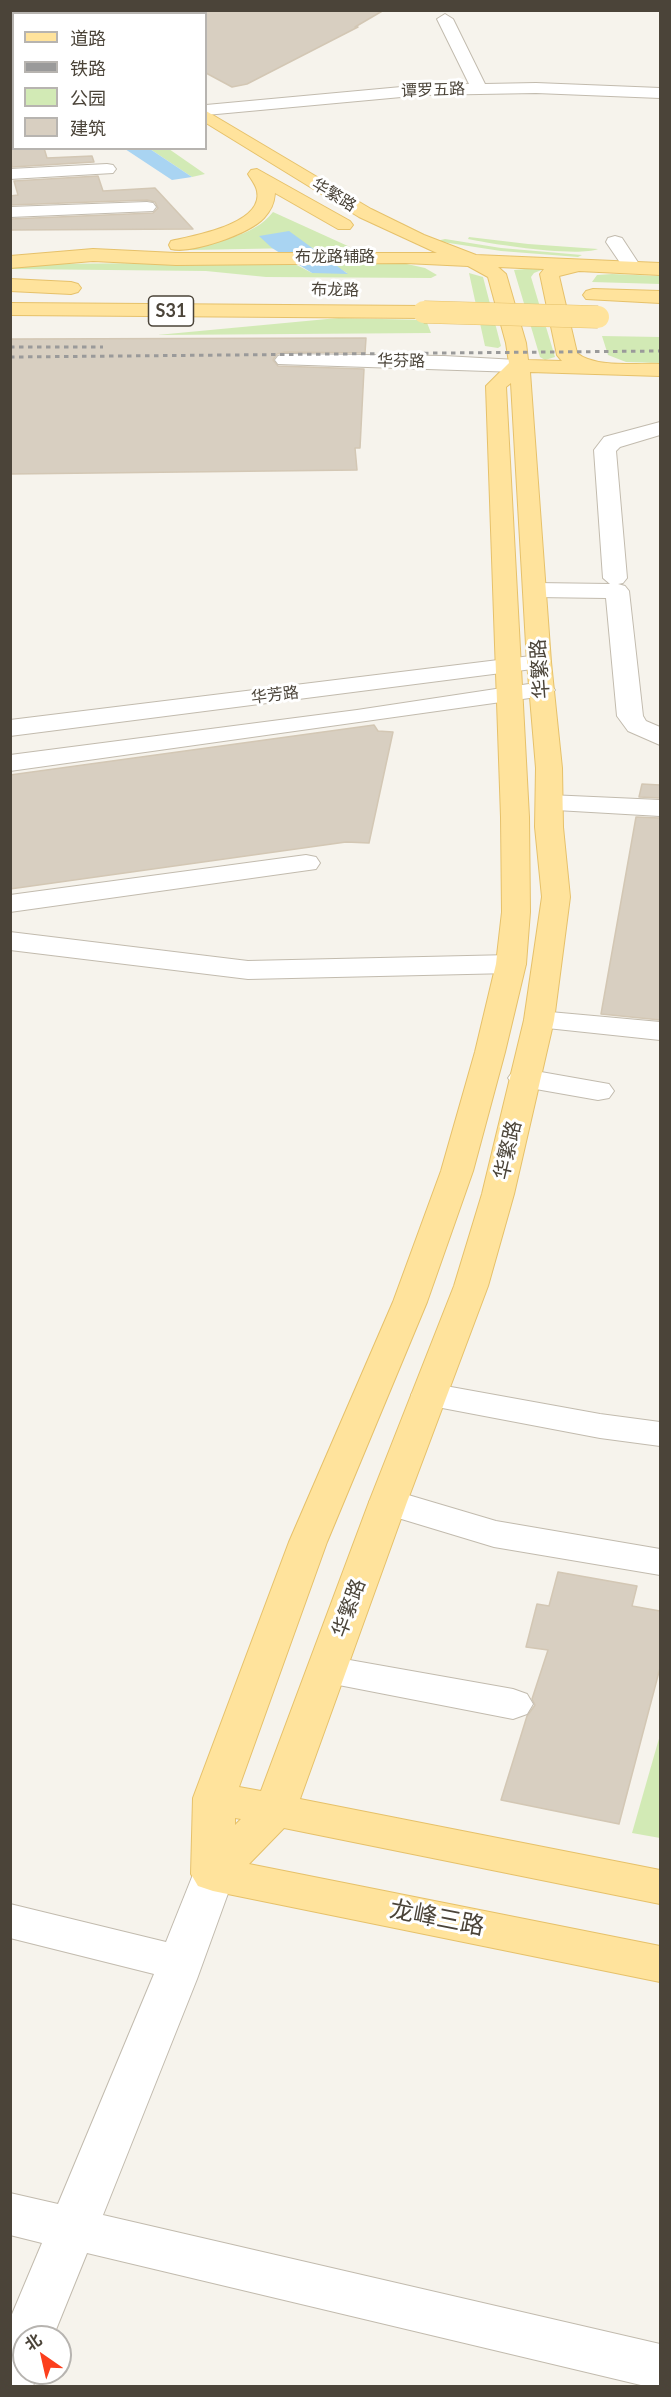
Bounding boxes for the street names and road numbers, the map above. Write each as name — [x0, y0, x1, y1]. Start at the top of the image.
street label: 谭罗五路 — [401, 79, 465, 101]
street label: 华繁路 — [308, 174, 360, 216]
street label: 布龙路辅路 — [295, 247, 375, 267]
street label: 布龙路 — [311, 280, 359, 300]
road number: S31 — [148, 296, 194, 326]
street label: 华芬路 — [377, 351, 425, 371]
street label: 华繁路 — [526, 638, 554, 700]
street label: 华芳路 — [250, 683, 300, 707]
street label: 华繁路 — [490, 1118, 526, 1182]
street label: 华繁路 — [327, 1576, 371, 1640]
street label: 龙峰三路 — [387, 1895, 487, 1941]

